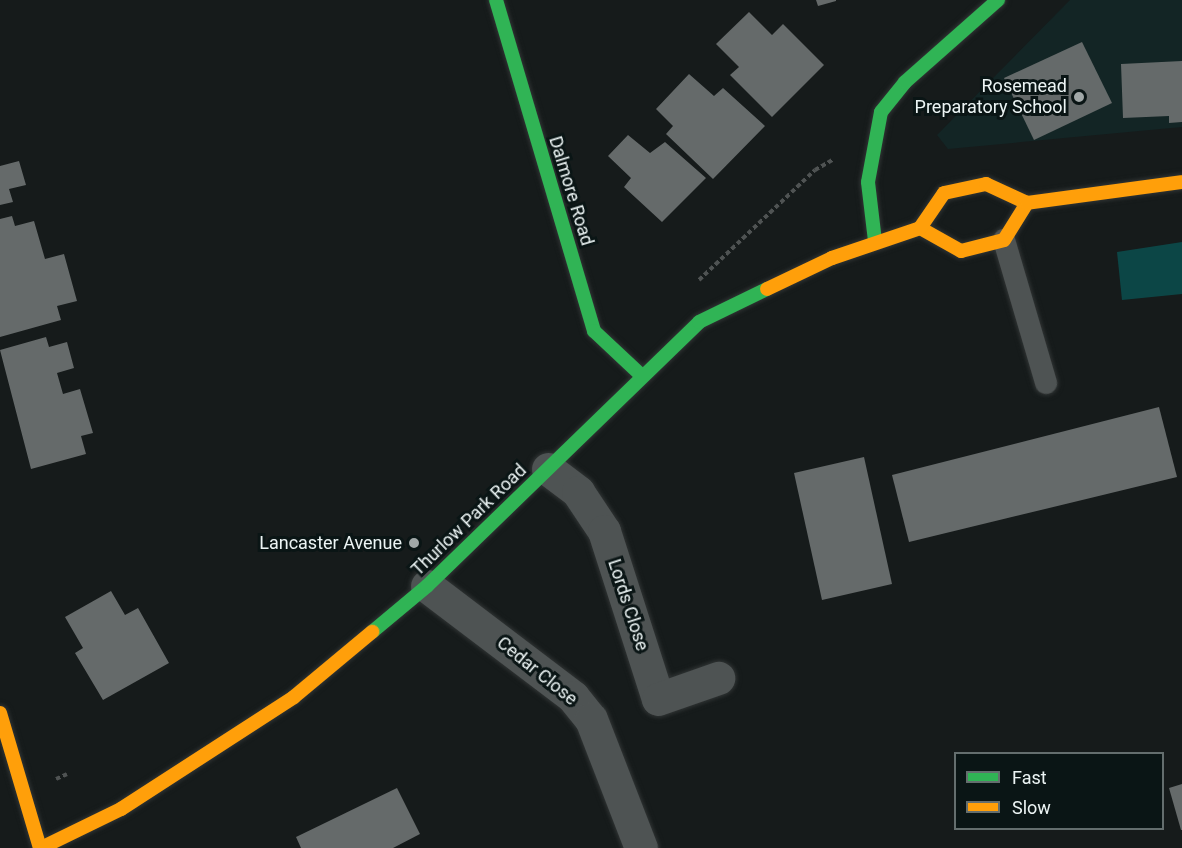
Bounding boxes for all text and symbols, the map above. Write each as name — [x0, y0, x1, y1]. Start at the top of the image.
place label: Rosemead Preparatory School — [915, 76, 1067, 118]
marker: Rosemead Preparatory School — [1072, 90, 1086, 104]
street label: Dalmore Road — [544, 134, 598, 248]
street label: Thurlow Park Road — [407, 460, 531, 580]
place label: Lancaster Avenue — [259, 532, 402, 554]
marker: Lancaster Avenue — [407, 536, 421, 550]
street label: Lords Close — [603, 556, 653, 654]
street label: Cedar Close — [493, 632, 581, 710]
legend — [954, 752, 1164, 830]
text: Fast — [1012, 767, 1047, 788]
text: Slow — [1012, 797, 1051, 818]

